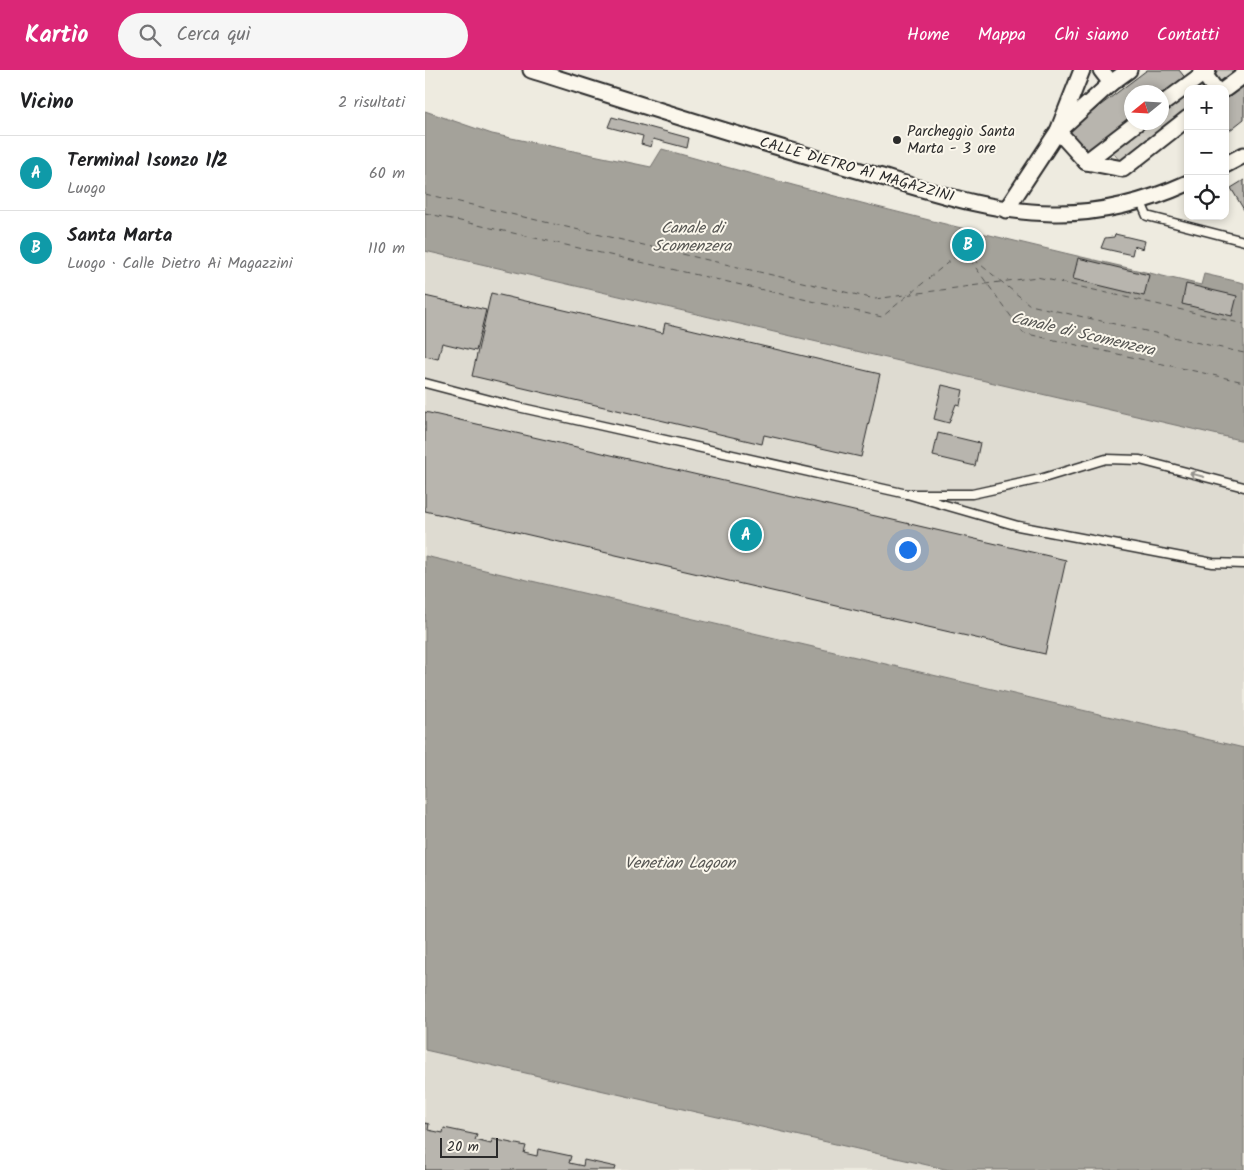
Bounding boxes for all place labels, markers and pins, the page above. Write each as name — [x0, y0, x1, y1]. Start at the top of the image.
place label: Parcheggio Santa Marta - 3 ore — [907, 120, 1015, 161]
marker: Parcheggio Santa Marta - 3 ore — [891, 134, 903, 146]
pin: B — [952, 226, 984, 264]
pin: A — [730, 516, 762, 554]

